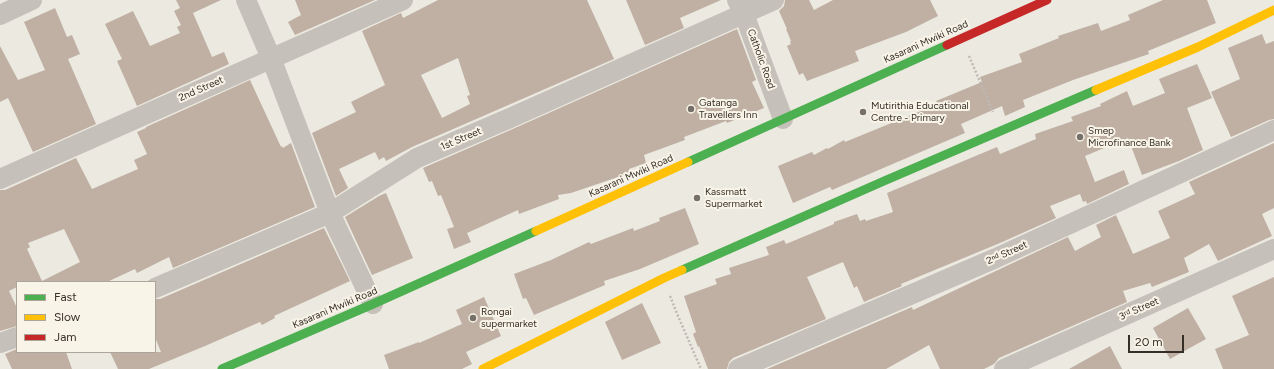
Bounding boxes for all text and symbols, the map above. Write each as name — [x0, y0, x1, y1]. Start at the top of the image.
street label: Kasarani Mwiki Road — [882, 18, 970, 66]
street label: Catholic Road — [745, 27, 777, 91]
street label: 2nd Street — [177, 74, 225, 104]
place label: Gatanga Travellers Inn — [699, 97, 757, 120]
place label: Mutirithia Educational Centre - Primary — [871, 100, 969, 124]
marker: Gatanga Travellers Inn — [686, 104, 696, 114]
marker: Mutirithia Educational Centre - Primary — [858, 107, 868, 117]
street label: 1st Street — [439, 125, 483, 153]
place label: Smep Microfinance Bank — [1088, 125, 1171, 148]
marker: Smep Microfinance Bank — [1075, 132, 1085, 142]
street label: Kasarani Mwiki Road — [587, 152, 675, 200]
place label: Kassmatt Supermarket — [705, 186, 762, 210]
marker: Kassmatt Supermarket — [692, 193, 702, 203]
street label: 2ⁿᵈ Street — [985, 239, 1029, 267]
legend — [16, 281, 156, 353]
street label: Kasarani Mwiki Road — [291, 285, 379, 331]
text: Fast — [54, 290, 77, 304]
street label: 3ʳᵈ Street — [1117, 295, 1161, 323]
place label: Rongai supermarket — [481, 306, 537, 330]
text: Slow — [54, 310, 80, 324]
marker: Rongai supermarket — [468, 313, 478, 323]
scale bar — [1130, 327, 1186, 353]
text: Jam — [54, 330, 77, 344]
text: 20 m — [1135, 335, 1163, 349]

